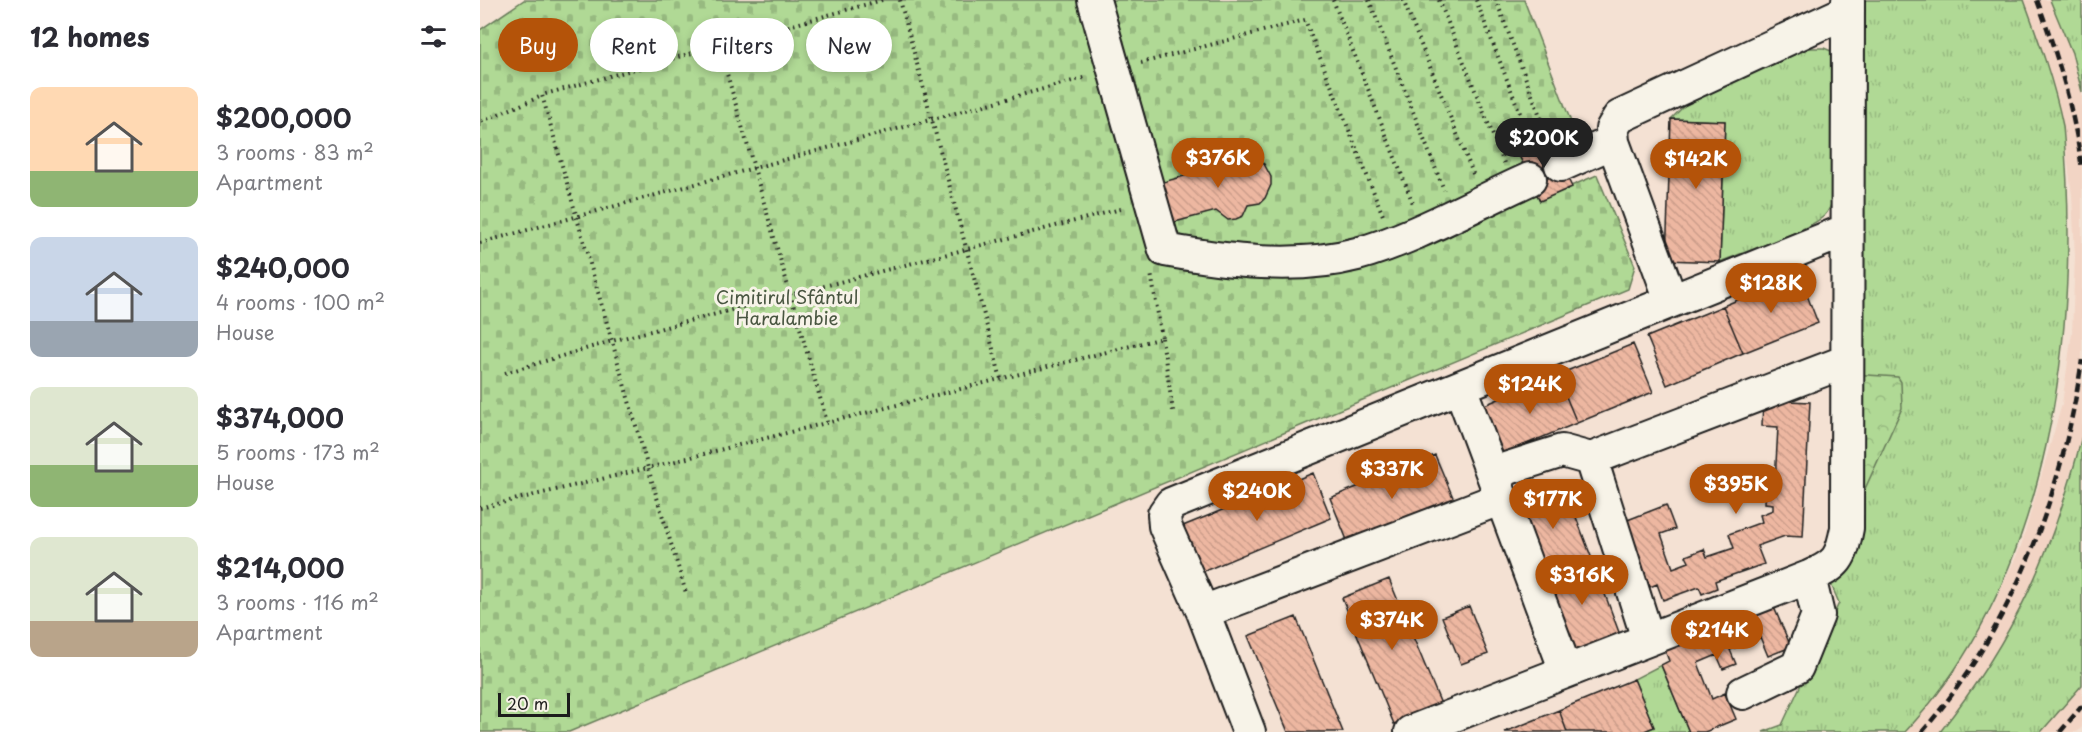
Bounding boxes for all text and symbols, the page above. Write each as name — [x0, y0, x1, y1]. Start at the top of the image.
text: 12 homes — [30, 17, 150, 56]
chip: Buy — [498, 18, 578, 72]
chip: Rent — [590, 18, 678, 72]
chip: Filters — [690, 18, 794, 72]
chip: New — [806, 18, 892, 72]
icon: filters — [417, 20, 450, 53]
text: $200,000 — [216, 98, 351, 137]
icon: home — [78, 111, 150, 183]
pin: $200K — [1502, 118, 1586, 169]
text: $200K — [1509, 122, 1579, 152]
text: 3 rooms · 83 m² — [216, 137, 374, 167]
pin: $376K — [1176, 138, 1260, 189]
pin: $142K — [1654, 139, 1738, 190]
text: $376K — [1185, 142, 1251, 172]
text: $142K — [1664, 143, 1728, 173]
text: Apartment — [216, 167, 323, 197]
text: $240,000 — [216, 248, 350, 287]
icon: home — [78, 261, 150, 333]
pin: $128K — [1729, 263, 1813, 314]
text: $128K — [1739, 267, 1803, 297]
park label: Cimitirul Sfântul Haralambie — [716, 283, 858, 331]
text: 4 rooms · 100 m² — [216, 287, 385, 317]
text: House — [216, 317, 275, 347]
pin: $124K — [1488, 364, 1572, 415]
text: $124K — [1498, 368, 1562, 398]
text: $374,000 — [216, 398, 344, 437]
icon: home — [78, 411, 150, 483]
text: 5 rooms · 173 m² — [216, 437, 380, 467]
pin: $337K — [1350, 449, 1434, 500]
text: $337K — [1360, 453, 1424, 483]
pin: $395K — [1694, 464, 1778, 515]
text: House — [216, 467, 275, 497]
text: $395K — [1704, 468, 1768, 498]
pin: $240K — [1215, 471, 1299, 522]
text: $240K — [1222, 475, 1292, 505]
pin: $177K — [1511, 479, 1595, 530]
text: $177K — [1523, 483, 1583, 513]
text: $214,000 — [216, 548, 344, 587]
pin: $316K — [1540, 555, 1624, 606]
text: $316K — [1549, 559, 1615, 589]
icon: home — [78, 561, 150, 633]
text: 3 rooms · 116 m² — [216, 587, 379, 617]
pin: $374K — [1350, 600, 1434, 651]
text: $374K — [1360, 604, 1424, 634]
pin: $214K — [1675, 610, 1759, 661]
text: $214K — [1685, 614, 1749, 644]
text: Apartment — [216, 617, 323, 647]
scale bar — [498, 690, 570, 718]
text: 20 m — [507, 691, 548, 715]

